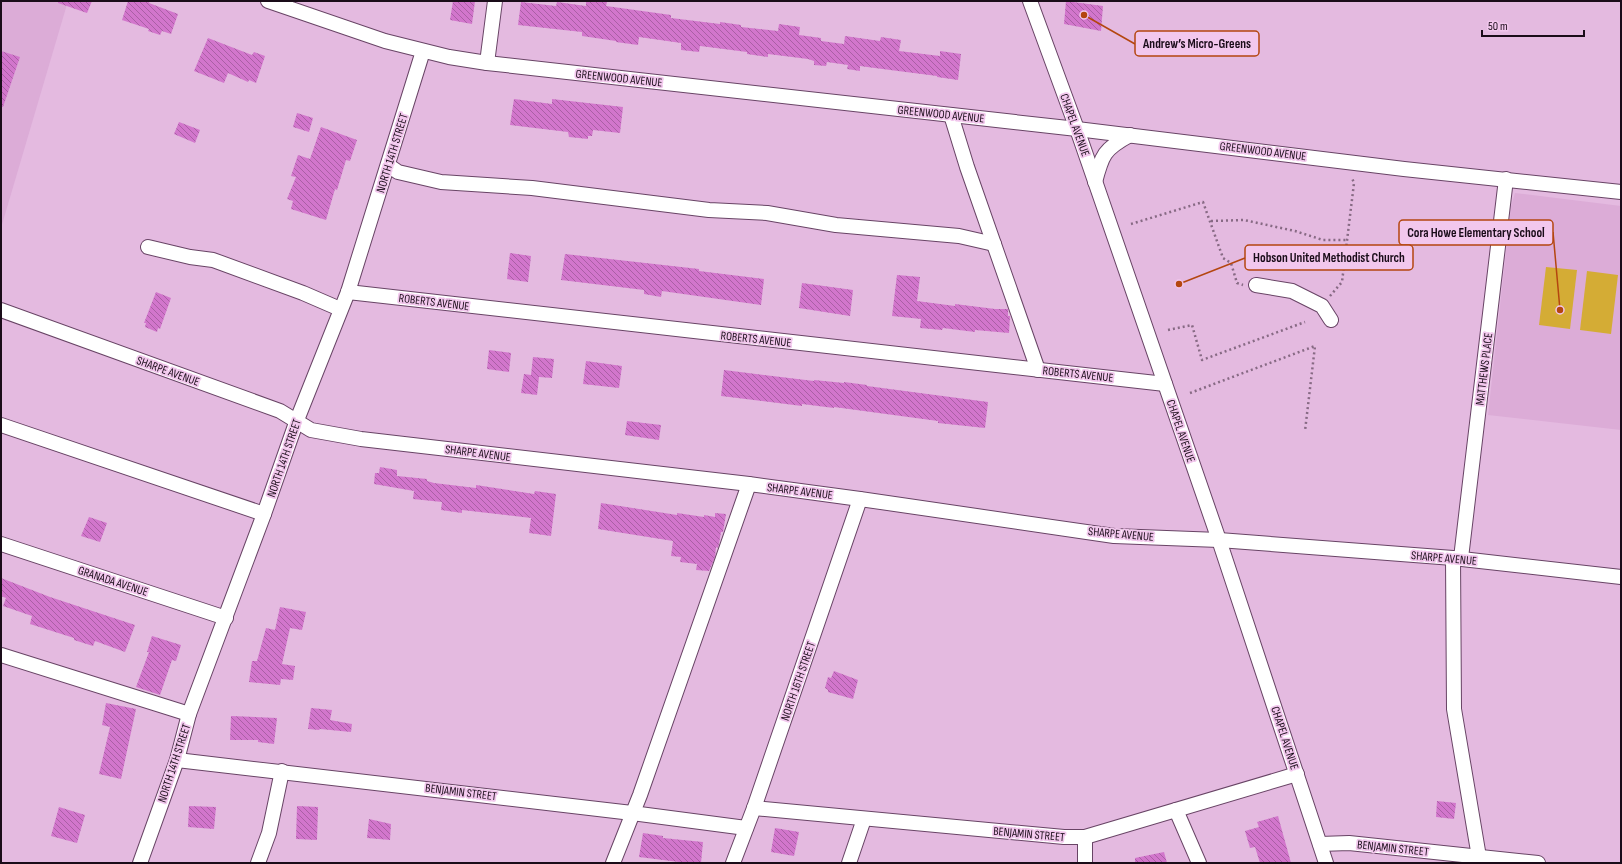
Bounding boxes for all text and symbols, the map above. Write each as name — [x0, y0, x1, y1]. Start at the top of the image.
scale bar — [1482, 12, 1584, 38]
text: 50 m — [1488, 19, 1508, 34]
callout: Andrew’s Micro-Greens — [1135, 31, 1259, 56]
text: Andrew’s Micro-Greens — [1142, 36, 1251, 52]
street label: GREENWOOD AVENUE — [575, 66, 663, 91]
street label: CHAPEL AVENUE — [1056, 92, 1093, 159]
street label: GREENWOOD AVENUE — [897, 102, 985, 127]
street label: NORTH 14TH STREET — [373, 112, 412, 195]
street label: GREENWOOD AVENUE — [1219, 139, 1307, 164]
callout: Cora Howe Elementary School — [1399, 220, 1553, 245]
text: Cora Howe Elementary School — [1407, 225, 1545, 241]
callout: Hobson United Methodist Church — [1245, 245, 1413, 270]
text: Hobson United Methodist Church — [1253, 250, 1405, 266]
street label: ROBERTS AVENUE — [398, 291, 470, 314]
street label: ROBERTS AVENUE — [720, 328, 792, 351]
street label: MATTHEWS PLACE — [1473, 332, 1496, 406]
street label: SHARPE AVENUE — [134, 353, 201, 390]
street label: ROBERTS AVENUE — [1042, 363, 1114, 386]
street label: CHAPEL AVENUE — [1163, 398, 1198, 465]
street label: NORTH 14TH STREET — [264, 417, 305, 499]
street label: SHARPE AVENUE — [444, 442, 512, 465]
street label: SHARPE AVENUE — [766, 480, 834, 503]
street label: SHARPE AVENUE — [1087, 524, 1155, 545]
street label: SHARPE AVENUE — [1410, 548, 1478, 569]
street label: GRANADA AVENUE — [76, 563, 150, 600]
street label: NORTH 16TH STREET — [778, 639, 819, 723]
street label: CHAPEL AVENUE — [1267, 705, 1302, 772]
street label: NORTH 14TH STREET — [155, 722, 194, 804]
street label: BENJAMIN STREET — [424, 781, 498, 804]
street label: BENJAMIN STREET — [993, 824, 1066, 845]
street label: BENJAMIN STREET — [1356, 837, 1430, 860]

